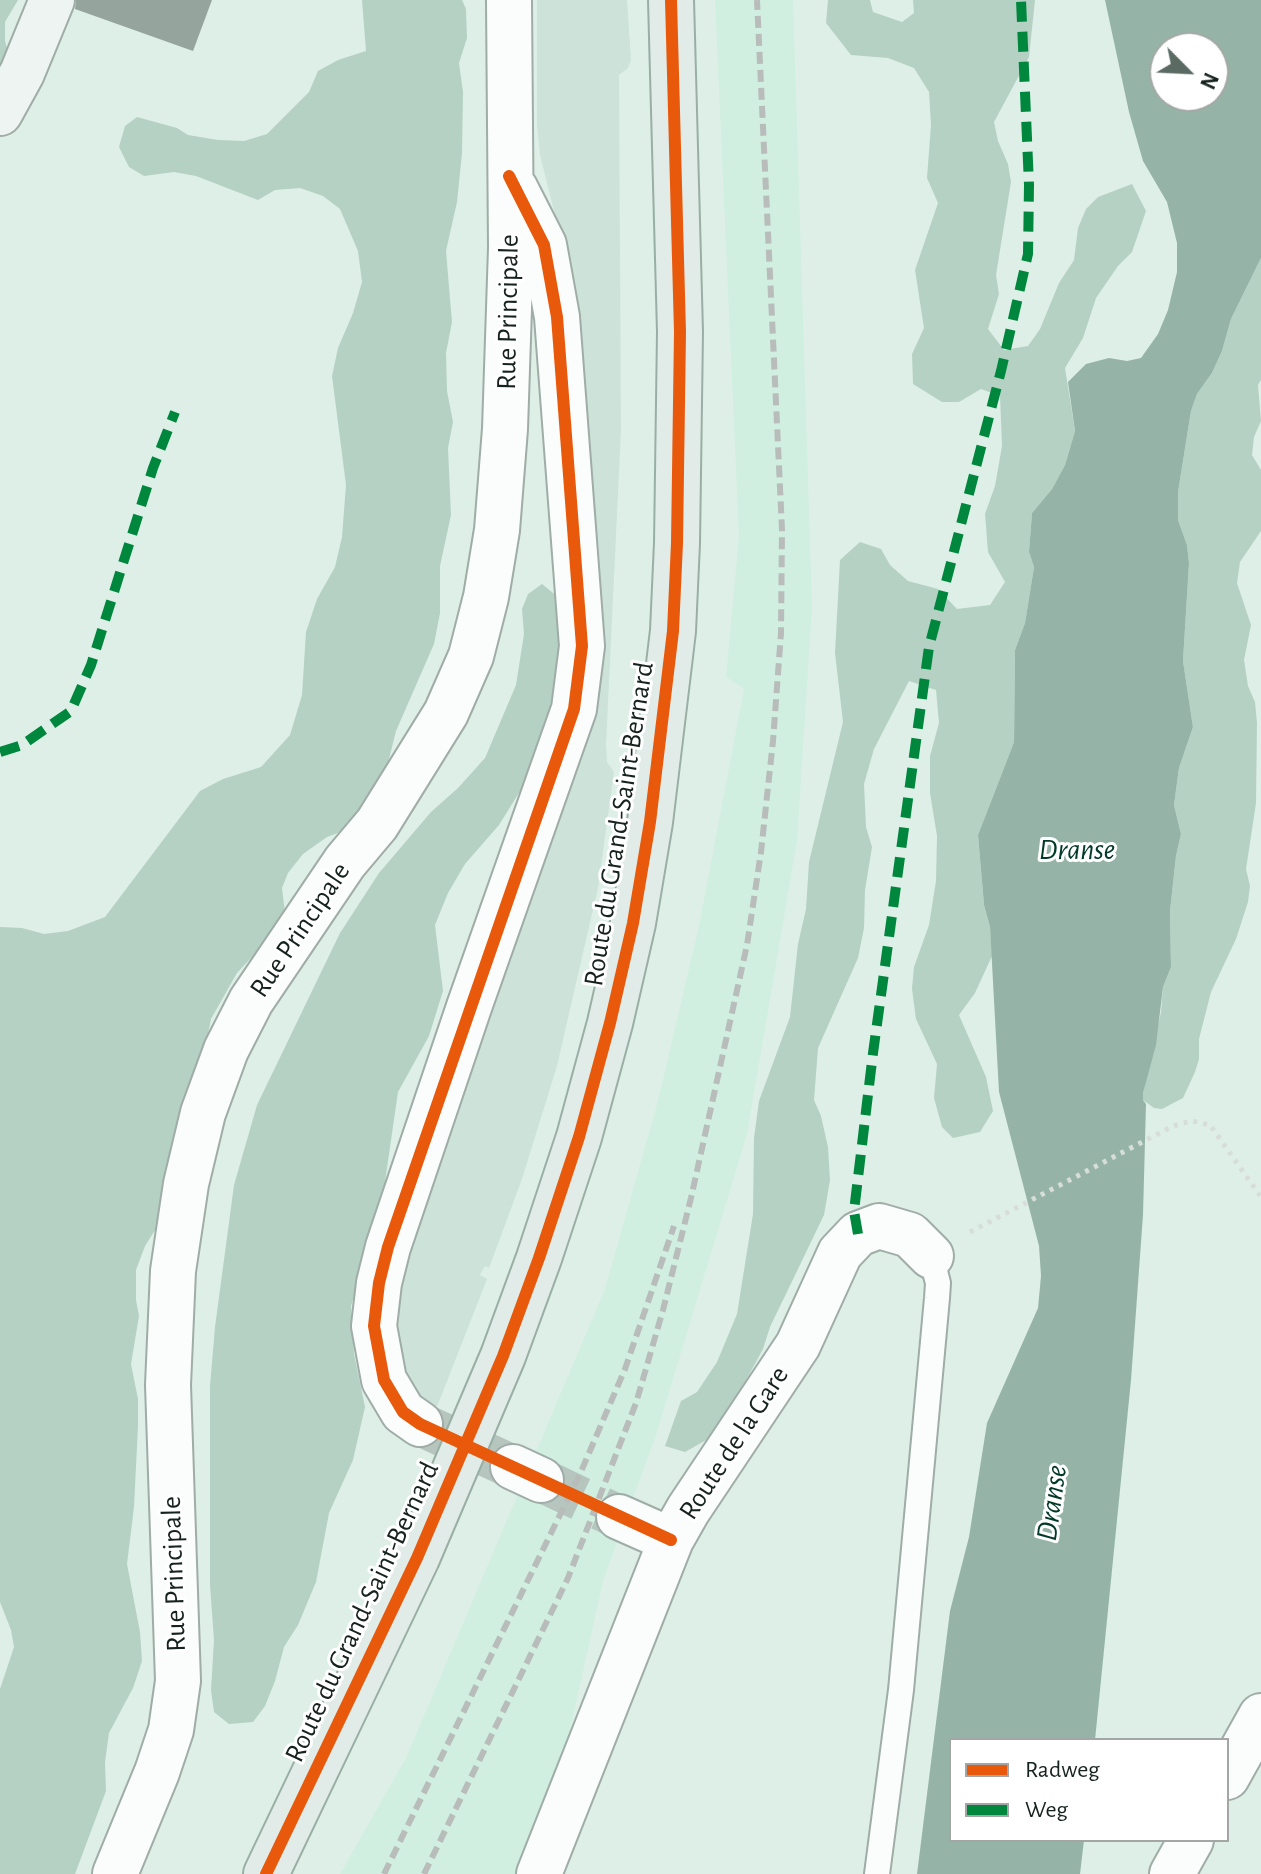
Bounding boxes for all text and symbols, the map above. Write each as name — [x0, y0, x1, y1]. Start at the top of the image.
north arrow — [1149, 32, 1229, 112]
text: N — [1196, 69, 1222, 92]
street label: Rue Principale — [490, 234, 526, 390]
street label: Route du Grand-Saint-Bernard — [577, 660, 661, 988]
water label: Dranse — [1039, 832, 1115, 868]
street label: Rue Principale — [243, 856, 357, 1004]
street label: Route de la Gare — [672, 1360, 796, 1526]
street label: Route du Grand-Saint-Bernard — [278, 1456, 446, 1768]
water label: Dranse — [1029, 1463, 1075, 1543]
street label: Rue Principale — [154, 1496, 194, 1652]
legend — [949, 1738, 1229, 1842]
text: Radweg — [1025, 1758, 1100, 1782]
text: Weg — [1025, 1798, 1068, 1822]

